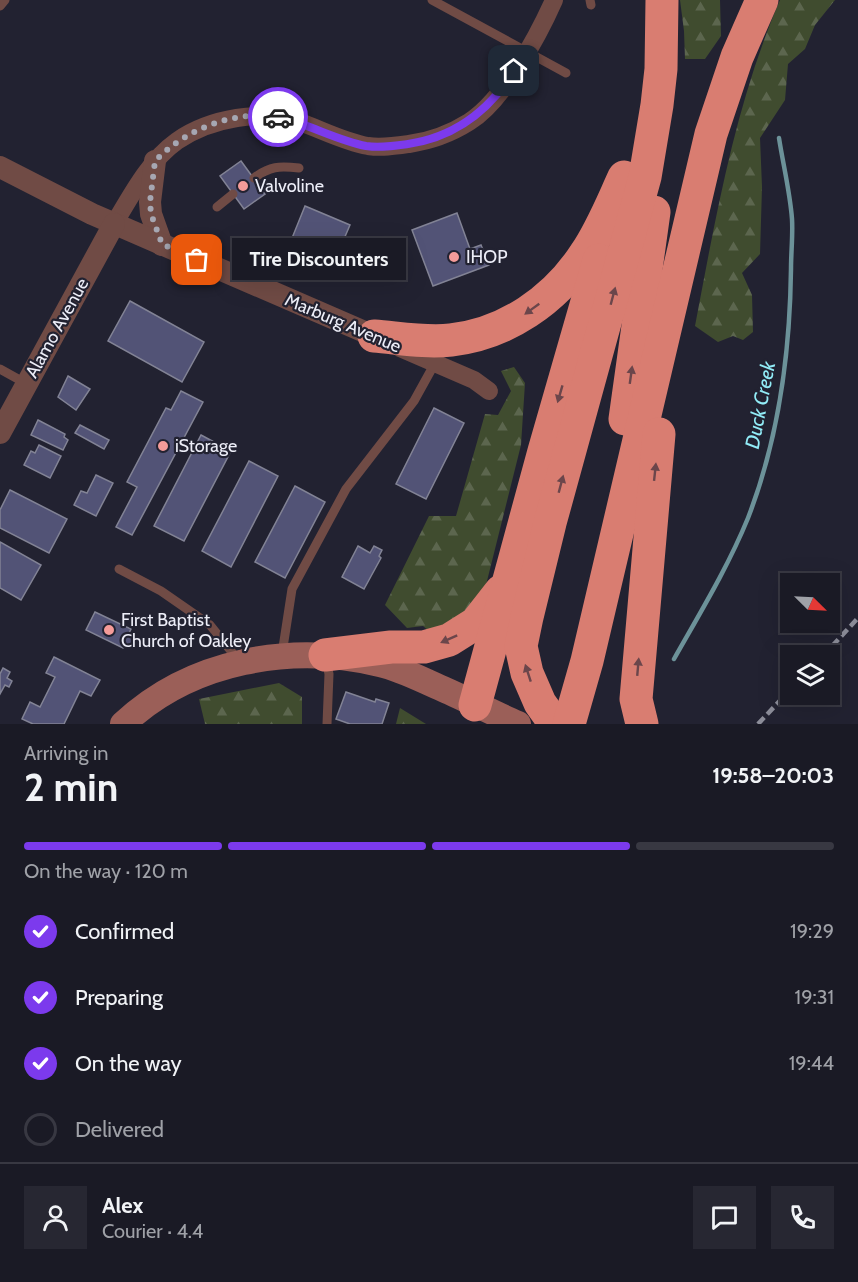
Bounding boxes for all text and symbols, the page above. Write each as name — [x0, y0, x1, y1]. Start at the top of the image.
pin — [488, 45, 539, 96]
icon: home — [497, 54, 530, 87]
courier — [248, 87, 308, 147]
icon: car — [262, 101, 295, 134]
place label: Valvoline — [255, 175, 324, 197]
marker: Valvoline — [236, 179, 250, 193]
pin — [171, 234, 222, 285]
callout: Tire Discounters — [233, 239, 407, 281]
icon: bag — [180, 243, 213, 276]
place label: IHOP — [466, 246, 507, 268]
text: Tire Discounters — [249, 247, 389, 271]
marker: IHOP — [447, 250, 461, 264]
street label: Alamo Avenue — [21, 274, 93, 382]
one-way arrow — [609, 286, 618, 304]
street label: Marburg Avenue — [282, 289, 404, 357]
one-way arrow — [524, 302, 539, 314]
water label: Duck Creek — [740, 358, 780, 451]
one-way arrow — [626, 365, 635, 384]
one-way arrow — [555, 385, 564, 403]
place label: iStorage — [175, 435, 237, 457]
marker: iStorage — [156, 439, 170, 453]
one-way arrow — [650, 463, 659, 482]
one-way arrow — [557, 474, 566, 492]
north arrow — [780, 573, 840, 633]
map controls — [780, 573, 840, 705]
place label: First Baptist Church of Oakley — [121, 609, 251, 652]
marker: First Baptist Church of Oakley — [102, 623, 116, 637]
one-way arrow — [441, 634, 458, 643]
button: layers — [780, 645, 840, 705]
one-way arrow — [633, 657, 643, 676]
one-way arrow — [523, 664, 532, 682]
text: Arriving in — [24, 741, 108, 765]
text: 19:58–20:03 — [712, 762, 834, 789]
text: 2 min — [24, 763, 118, 811]
text: On the way · 120 m — [24, 859, 188, 883]
icon: check — [24, 915, 57, 948]
text: Confirmed — [75, 918, 174, 945]
text: 19:29 — [790, 919, 834, 943]
icon: check — [24, 981, 57, 1014]
text: Preparing — [75, 984, 163, 1011]
text: 19:31 — [795, 985, 834, 1009]
icon: check — [24, 1047, 57, 1080]
text: On the way — [75, 1050, 182, 1077]
text: 19:44 — [789, 1051, 834, 1075]
text: Delivered — [75, 1116, 164, 1143]
button: person — [24, 1186, 87, 1249]
button: chat — [693, 1186, 756, 1249]
button: phone — [771, 1186, 834, 1249]
text: Alex — [102, 1192, 143, 1219]
text: Courier · 4.4 — [102, 1219, 203, 1243]

